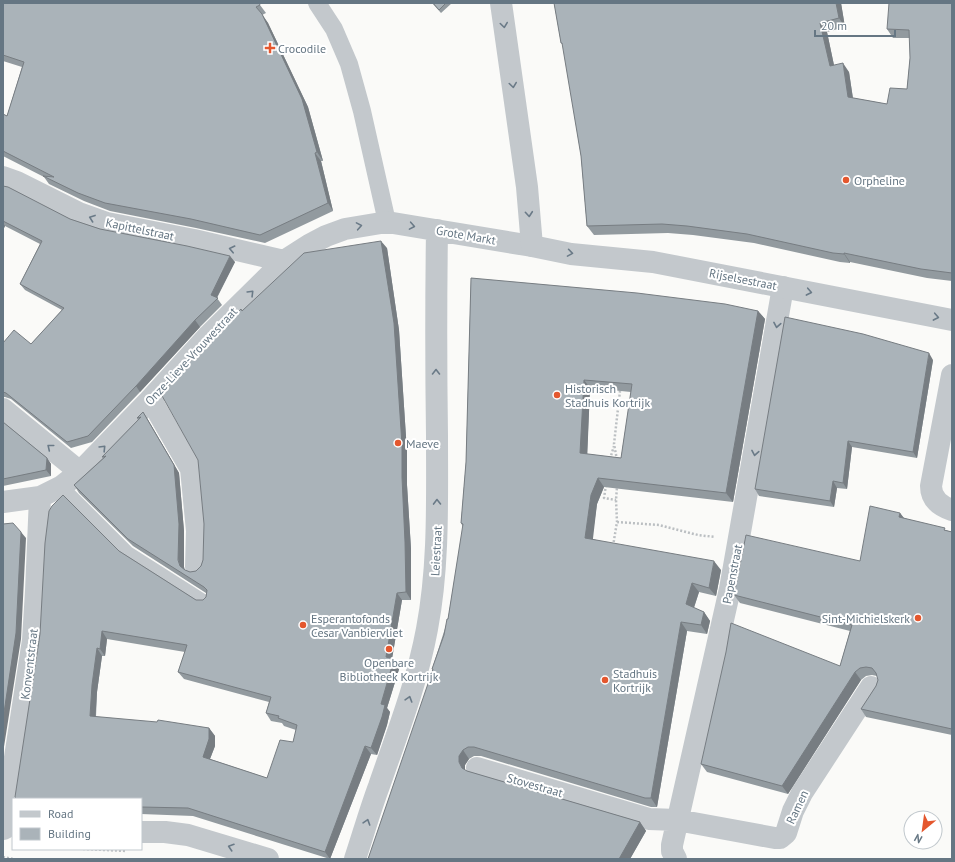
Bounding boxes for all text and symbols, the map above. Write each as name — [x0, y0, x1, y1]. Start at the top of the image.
scale bar — [815, 12, 895, 38]
text: 20 m — [821, 18, 847, 33]
one-way arrow — [499, 22, 508, 28]
place label: Crocodile — [278, 41, 326, 56]
marker: Crocodile — [265, 43, 275, 53]
one-way arrow — [508, 82, 517, 88]
place label: Orpheline — [854, 173, 905, 188]
marker: Orpheline — [841, 175, 851, 185]
one-way arrow — [525, 211, 534, 217]
one-way arrow — [88, 214, 95, 222]
street label: Kapittelstraat — [104, 214, 176, 244]
one-way arrow — [409, 221, 415, 230]
street label: Grote Markt — [435, 222, 497, 248]
one-way arrow — [356, 223, 363, 231]
one-way arrow — [229, 245, 235, 253]
one-way arrow — [567, 248, 573, 257]
street label: Rijselsestraat — [708, 265, 778, 293]
one-way arrow — [806, 287, 812, 295]
one-way arrow — [246, 290, 254, 298]
street label: Onze-Lieve-Vrouwestraat — [142, 304, 240, 408]
one-way arrow — [933, 312, 940, 321]
one-way arrow — [773, 322, 781, 328]
one-way arrow — [432, 369, 440, 375]
place label: Historisch Stadhuis Kortrijk — [565, 381, 651, 410]
marker: Historisch Stadhuis Kortrijk — [552, 390, 562, 400]
place label: Maeve — [406, 436, 439, 451]
marker: Maeve — [393, 438, 403, 448]
one-way arrow — [47, 445, 54, 452]
one-way arrow — [98, 445, 106, 453]
one-way arrow — [751, 450, 759, 456]
one-way arrow — [433, 499, 441, 505]
street label: Leiestraat — [427, 526, 445, 576]
street label: Papenstraat — [719, 543, 745, 605]
place label: Esperantofonds Cesar Vanbiervliet — [311, 611, 403, 640]
place label: Sint-Michielskerk — [822, 611, 910, 626]
marker: Sint-Michielskerk — [913, 613, 923, 623]
marker: Esperantofonds Cesar Vanbiervliet — [298, 620, 308, 630]
street label: Konventstraat — [17, 628, 41, 700]
marker: Openbare Bibliotheek Kortrijk — [384, 644, 394, 654]
place label: Openbare Bibliotheek Kortrijk — [339, 655, 439, 684]
place label: Stadhuis Kortrijk — [613, 666, 657, 695]
marker: Stadhuis Kortrijk — [600, 675, 610, 685]
one-way arrow — [404, 696, 413, 703]
street label: Stovestraat — [505, 770, 565, 800]
street label: Ramen — [783, 788, 811, 826]
legend — [12, 798, 142, 850]
text: Road — [48, 806, 73, 821]
north arrow — [903, 810, 943, 850]
one-way arrow — [362, 819, 371, 826]
text: Building — [48, 826, 91, 841]
text: N — [912, 831, 925, 847]
one-way arrow — [228, 843, 235, 852]

